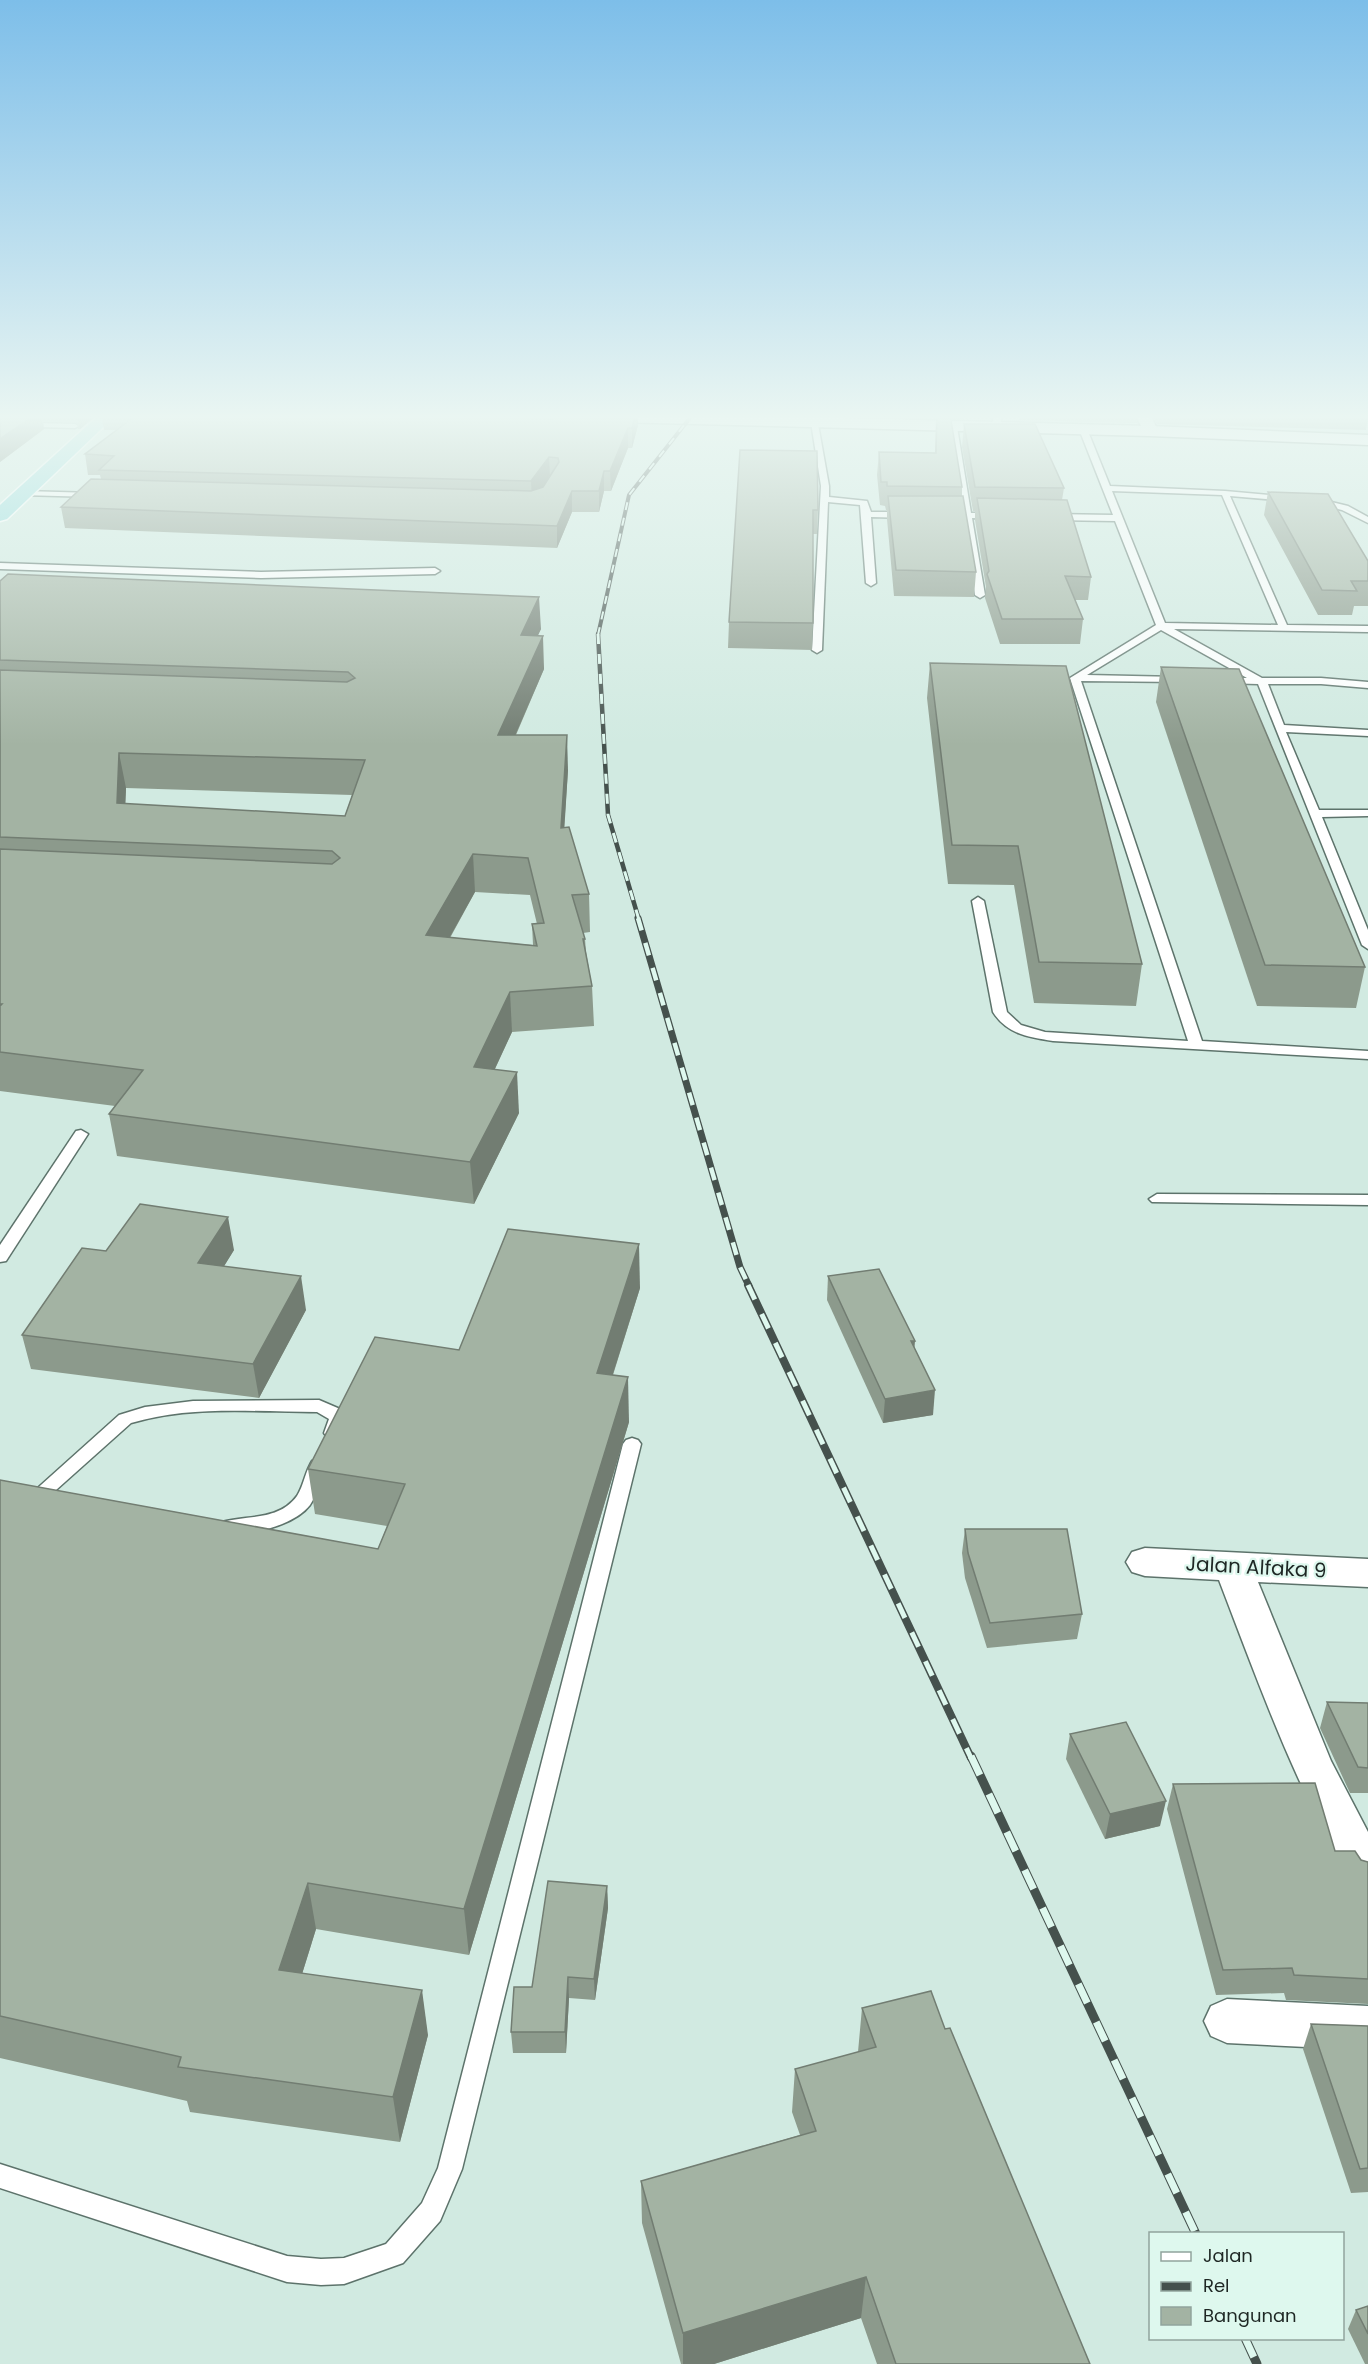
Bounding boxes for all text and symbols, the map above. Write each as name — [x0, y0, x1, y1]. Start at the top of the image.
street label: Jalan Alfaka 9 — [1185, 1549, 1327, 1585]
legend — [1149, 2232, 1344, 2340]
text: Jalan — [1203, 2243, 1253, 2268]
text: Rel — [1203, 2273, 1230, 2298]
text: Bangunan — [1203, 2303, 1297, 2328]

